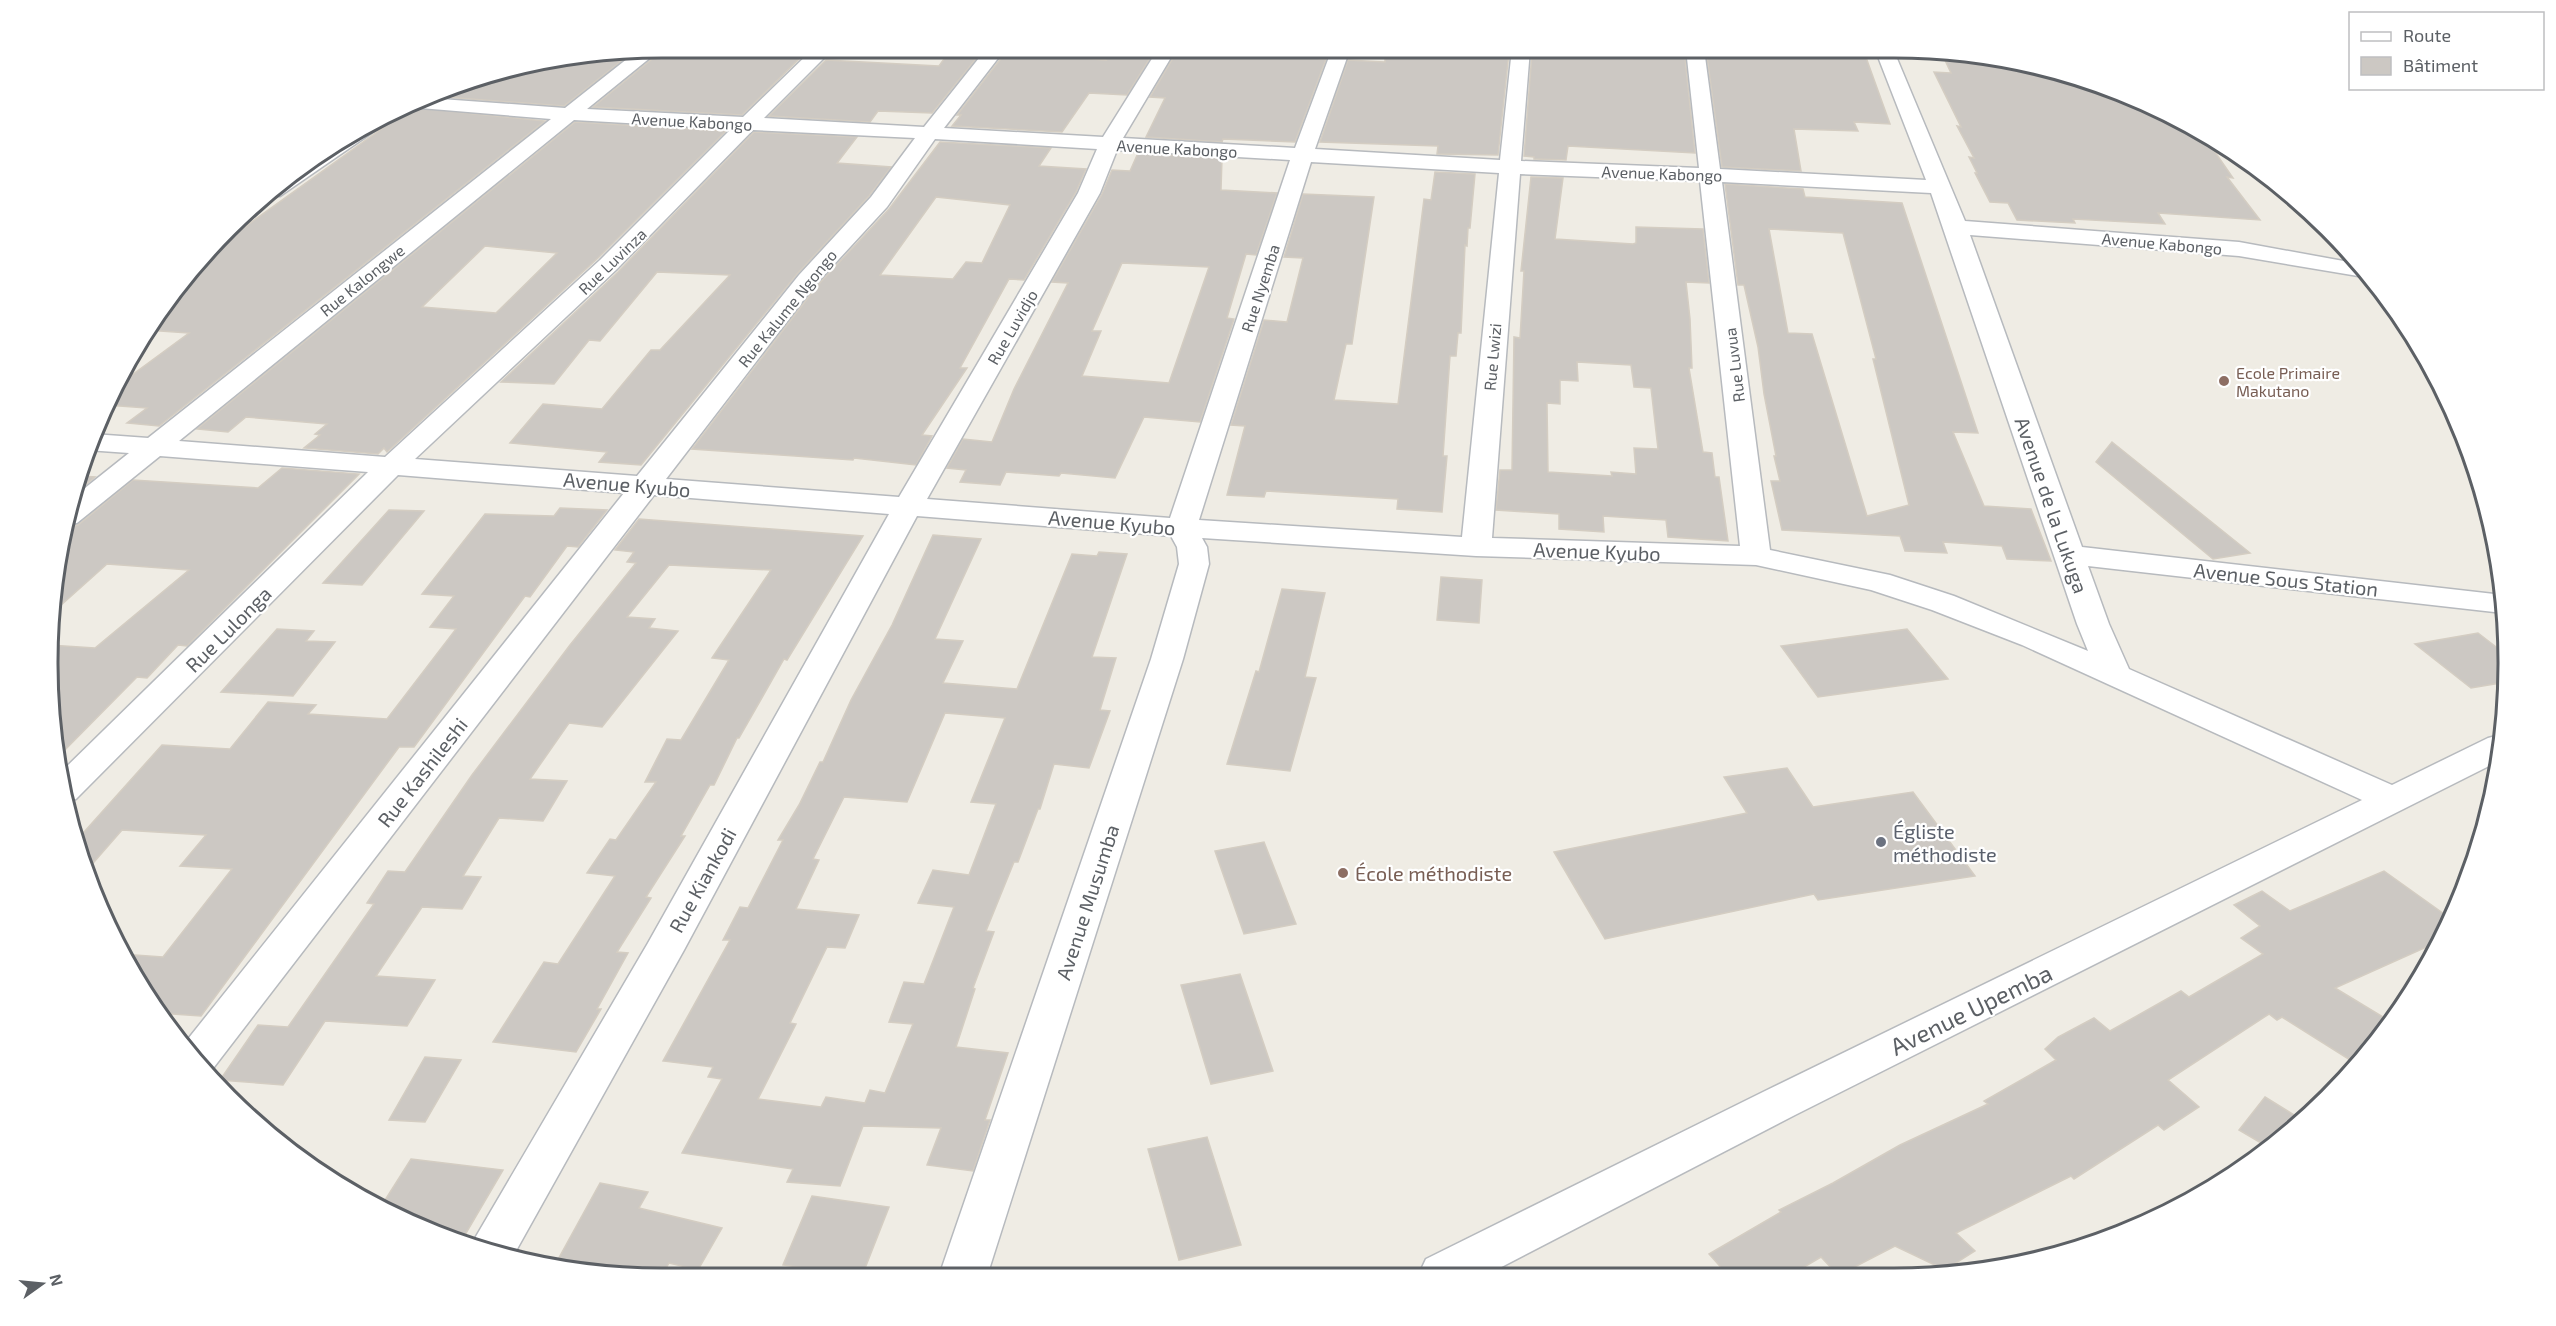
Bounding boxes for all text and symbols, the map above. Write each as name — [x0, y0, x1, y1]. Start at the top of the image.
legend — [2349, 12, 2544, 90]
text: Route — [2403, 24, 2451, 46]
text: Bâtiment — [2403, 54, 2478, 76]
street label: Avenue Kabongo — [631, 108, 753, 134]
street label: Avenue Kabongo — [1116, 135, 1238, 161]
street label: Avenue Kabongo — [1601, 161, 1723, 185]
street label: Rue Luvinza — [574, 224, 650, 298]
street label: Avenue Kabongo — [2101, 228, 2223, 258]
street label: Rue Kalongwe — [316, 240, 408, 320]
street label: Rue Nyemba — [1237, 242, 1283, 334]
street label: Rue Kalume Ngongo — [734, 245, 840, 371]
street label: Rue Luvidjo — [983, 286, 1042, 368]
street label: Rue Lwizi — [1480, 322, 1504, 392]
street label: Rue Luvua — [1720, 327, 1748, 403]
place label: Ecole Primaire Makutano — [2236, 363, 2340, 400]
marker: Ecole Primaire Makutano — [2217, 374, 2231, 388]
street label: Avenue de la Lukuga — [2011, 414, 2093, 596]
street label: Avenue Kyubo — [562, 466, 692, 502]
street label: Avenue Kyubo — [1047, 504, 1177, 540]
street label: Avenue Kyubo — [1533, 537, 1661, 565]
street label: Avenue Sous Station — [2193, 557, 2379, 601]
street label: Rue Lulonga — [180, 581, 276, 677]
street label: Rue Kashileshi — [372, 713, 472, 831]
place label: Égliste méthodiste — [1893, 819, 1997, 866]
street label: Avenue Musumba — [1051, 821, 1123, 983]
street label: Rue Kiankodi — [663, 823, 741, 937]
marker: Égliste méthodiste — [1874, 835, 1888, 849]
place label: École méthodiste — [1355, 861, 1512, 885]
marker: École méthodiste — [1336, 866, 1350, 880]
street label: Avenue Upemba — [1885, 957, 2057, 1061]
north arrow — [12, 1254, 72, 1314]
text: N — [46, 1272, 68, 1288]

